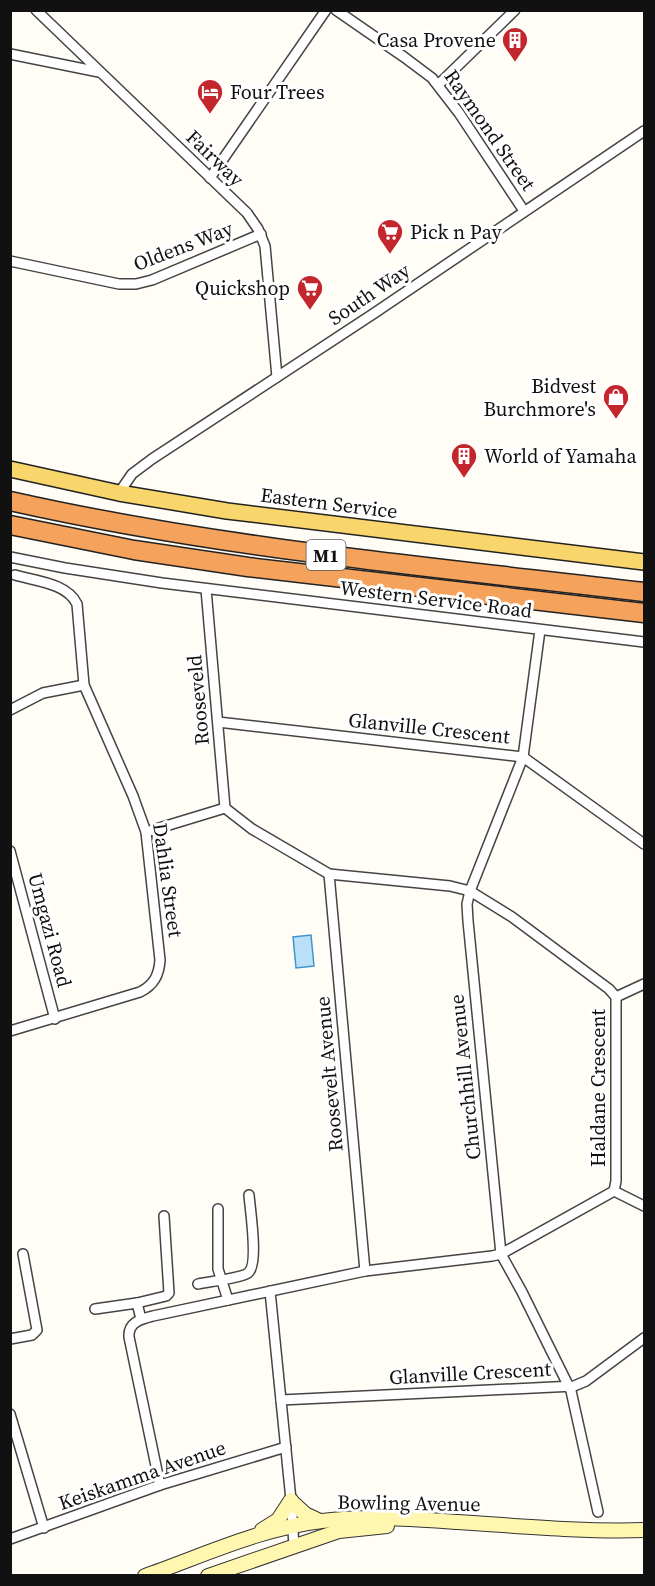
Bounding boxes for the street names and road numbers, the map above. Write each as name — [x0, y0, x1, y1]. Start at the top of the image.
street label: Raymond Street — [438, 64, 542, 197]
street label: Fairway — [180, 123, 251, 193]
street label: Oldens Way — [129, 214, 238, 278]
street label: South Way — [322, 256, 416, 332]
street label: Eastern Service — [259, 481, 399, 525]
road number: M1 — [306, 540, 346, 570]
street label: Western Service Road — [338, 573, 535, 625]
street label: Rooseveld — [180, 653, 216, 746]
street label: Glanville Crescent — [347, 706, 512, 750]
street label: Dahlia Street — [146, 821, 190, 939]
street label: Umgazi Road — [21, 870, 79, 991]
street label: Churchhill Avenue — [442, 993, 488, 1161]
street label: Roosevelt Avenue — [308, 995, 350, 1153]
street label: Haldane Crescent — [584, 1009, 612, 1167]
street label: Glanville Crescent — [388, 1355, 552, 1391]
street label: Keiskamma Avenue — [55, 1433, 229, 1517]
street label: Bowling Avenue — [337, 1488, 481, 1518]

